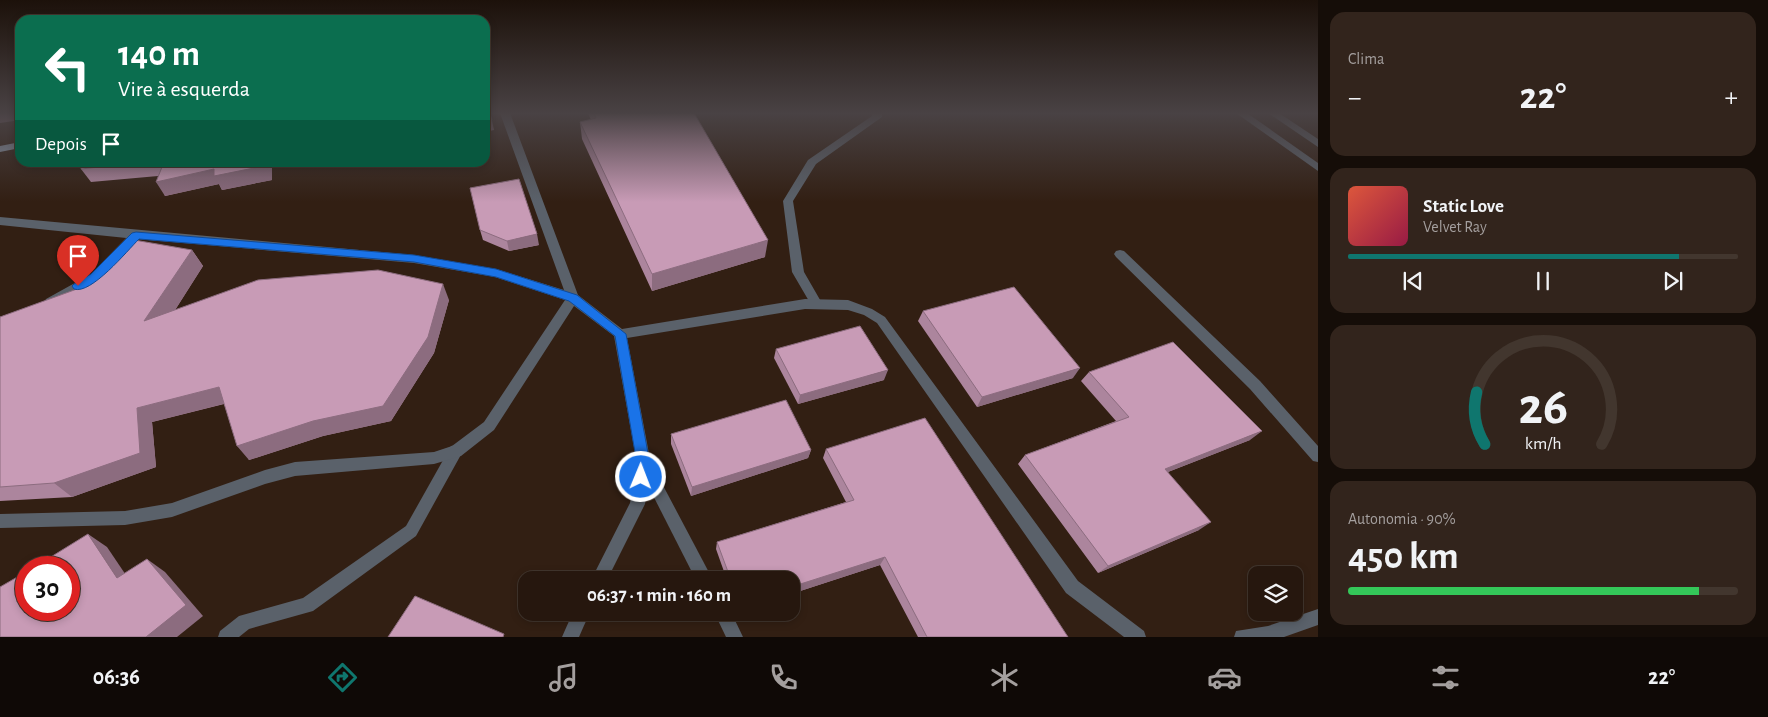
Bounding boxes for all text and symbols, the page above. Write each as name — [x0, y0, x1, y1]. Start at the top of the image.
icon: left — [35, 35, 100, 100]
text: 140 m — [118, 37, 200, 72]
text: Clima — [1348, 51, 1384, 67]
text: Vire à esquerda — [118, 78, 250, 100]
text: 22° — [1520, 78, 1566, 116]
text: − — [1348, 84, 1361, 112]
text: + — [1725, 84, 1738, 112]
icon: arrive — [97, 130, 125, 158]
text: Depois — [35, 135, 87, 154]
text: Static Love — [1423, 197, 1504, 216]
text: Velvet Ray — [1423, 219, 1487, 235]
pin — [57, 235, 99, 286]
icon: arrive — [64, 242, 92, 270]
icon: previous — [1399, 267, 1427, 295]
icon: pause — [1529, 267, 1557, 295]
icon: next — [1659, 267, 1687, 295]
text: 26 — [1518, 381, 1568, 433]
text: km/h — [1525, 435, 1561, 453]
position arrow — [614, 450, 666, 502]
text: Autonomia · 90% — [1348, 511, 1456, 527]
text: 450 km — [1348, 538, 1459, 576]
speed limit sign: 30 — [15, 556, 80, 621]
map controls — [1248, 566, 1303, 621]
button: layers — [1248, 566, 1303, 621]
text: 06:37 · 1 min · 160 m — [587, 586, 731, 605]
icon: directions — [325, 660, 360, 695]
icon: music — [546, 660, 581, 695]
icon: phone — [766, 660, 801, 695]
icon: climate — [987, 660, 1022, 695]
icon: car — [1207, 660, 1242, 695]
icon: filters — [1428, 660, 1463, 695]
text: 06:36 — [93, 666, 140, 688]
text: 22° — [1648, 666, 1675, 688]

